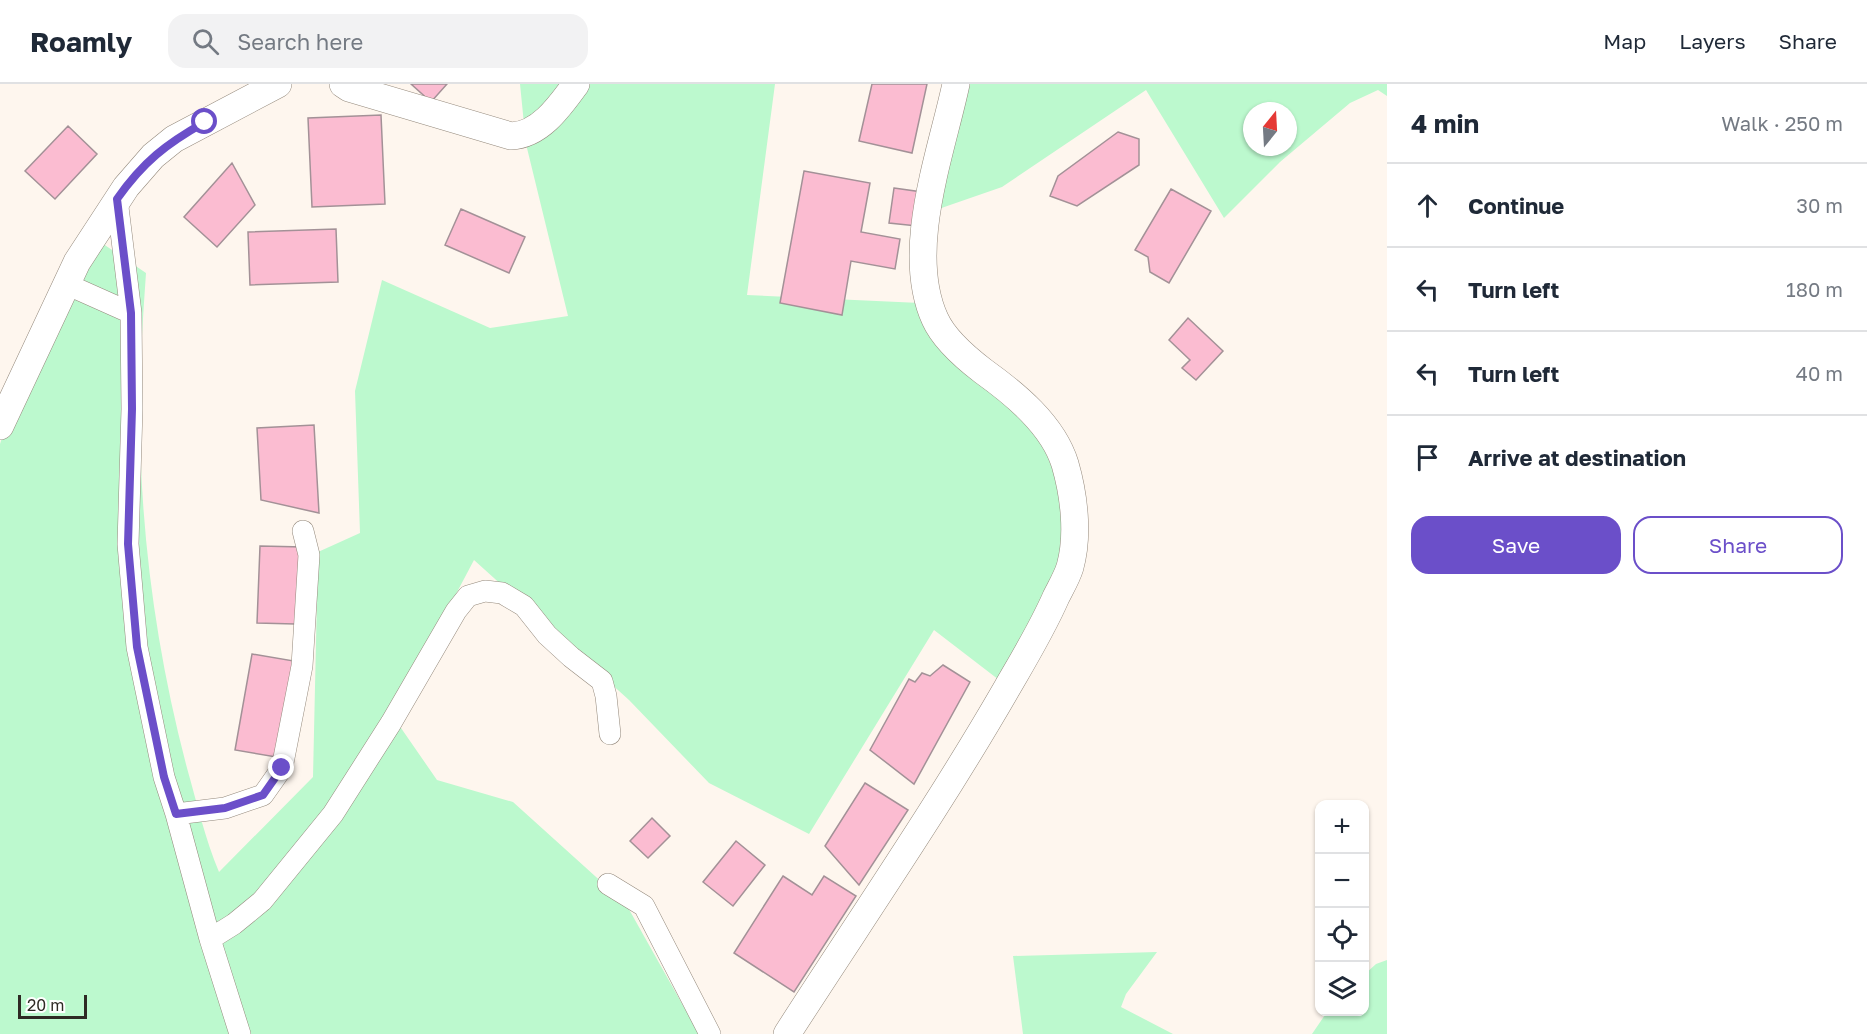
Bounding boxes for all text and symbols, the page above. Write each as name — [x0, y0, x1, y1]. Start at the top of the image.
search box — [168, 14, 588, 68]
text: Roamly — [30, 25, 132, 58]
icon: search — [189, 25, 222, 58]
text: Search here — [237, 28, 363, 55]
text: Map — [1603, 28, 1646, 54]
text: Layers — [1679, 28, 1746, 54]
text: Share — [1779, 28, 1837, 54]
north arrow — [1243, 102, 1297, 156]
route start — [191, 108, 217, 134]
text: 4 min — [1411, 108, 1479, 139]
text: Walk · 250 m — [1721, 111, 1843, 135]
icon: ahead — [1411, 189, 1444, 222]
text: Continue — [1468, 192, 1564, 219]
text: 30 m — [1796, 193, 1843, 217]
icon: left — [1411, 273, 1444, 306]
text: Turn left — [1468, 276, 1559, 303]
text: 180 m — [1786, 277, 1843, 301]
icon: left — [1411, 357, 1444, 390]
text: Turn left — [1468, 360, 1559, 387]
text: 40 m — [1796, 361, 1843, 385]
icon: arrive — [1411, 441, 1444, 474]
text: Arrive at destination — [1468, 444, 1686, 471]
button: Save — [1411, 516, 1621, 574]
button: Share — [1633, 516, 1843, 574]
route end — [268, 754, 294, 780]
map controls — [1315, 800, 1369, 1016]
button: + — [1315, 800, 1369, 854]
button: − — [1315, 854, 1369, 908]
button: locate — [1315, 908, 1369, 962]
button: layers — [1315, 962, 1369, 1016]
scale bar — [18, 992, 87, 1020]
text: 20 m — [27, 995, 64, 1015]

